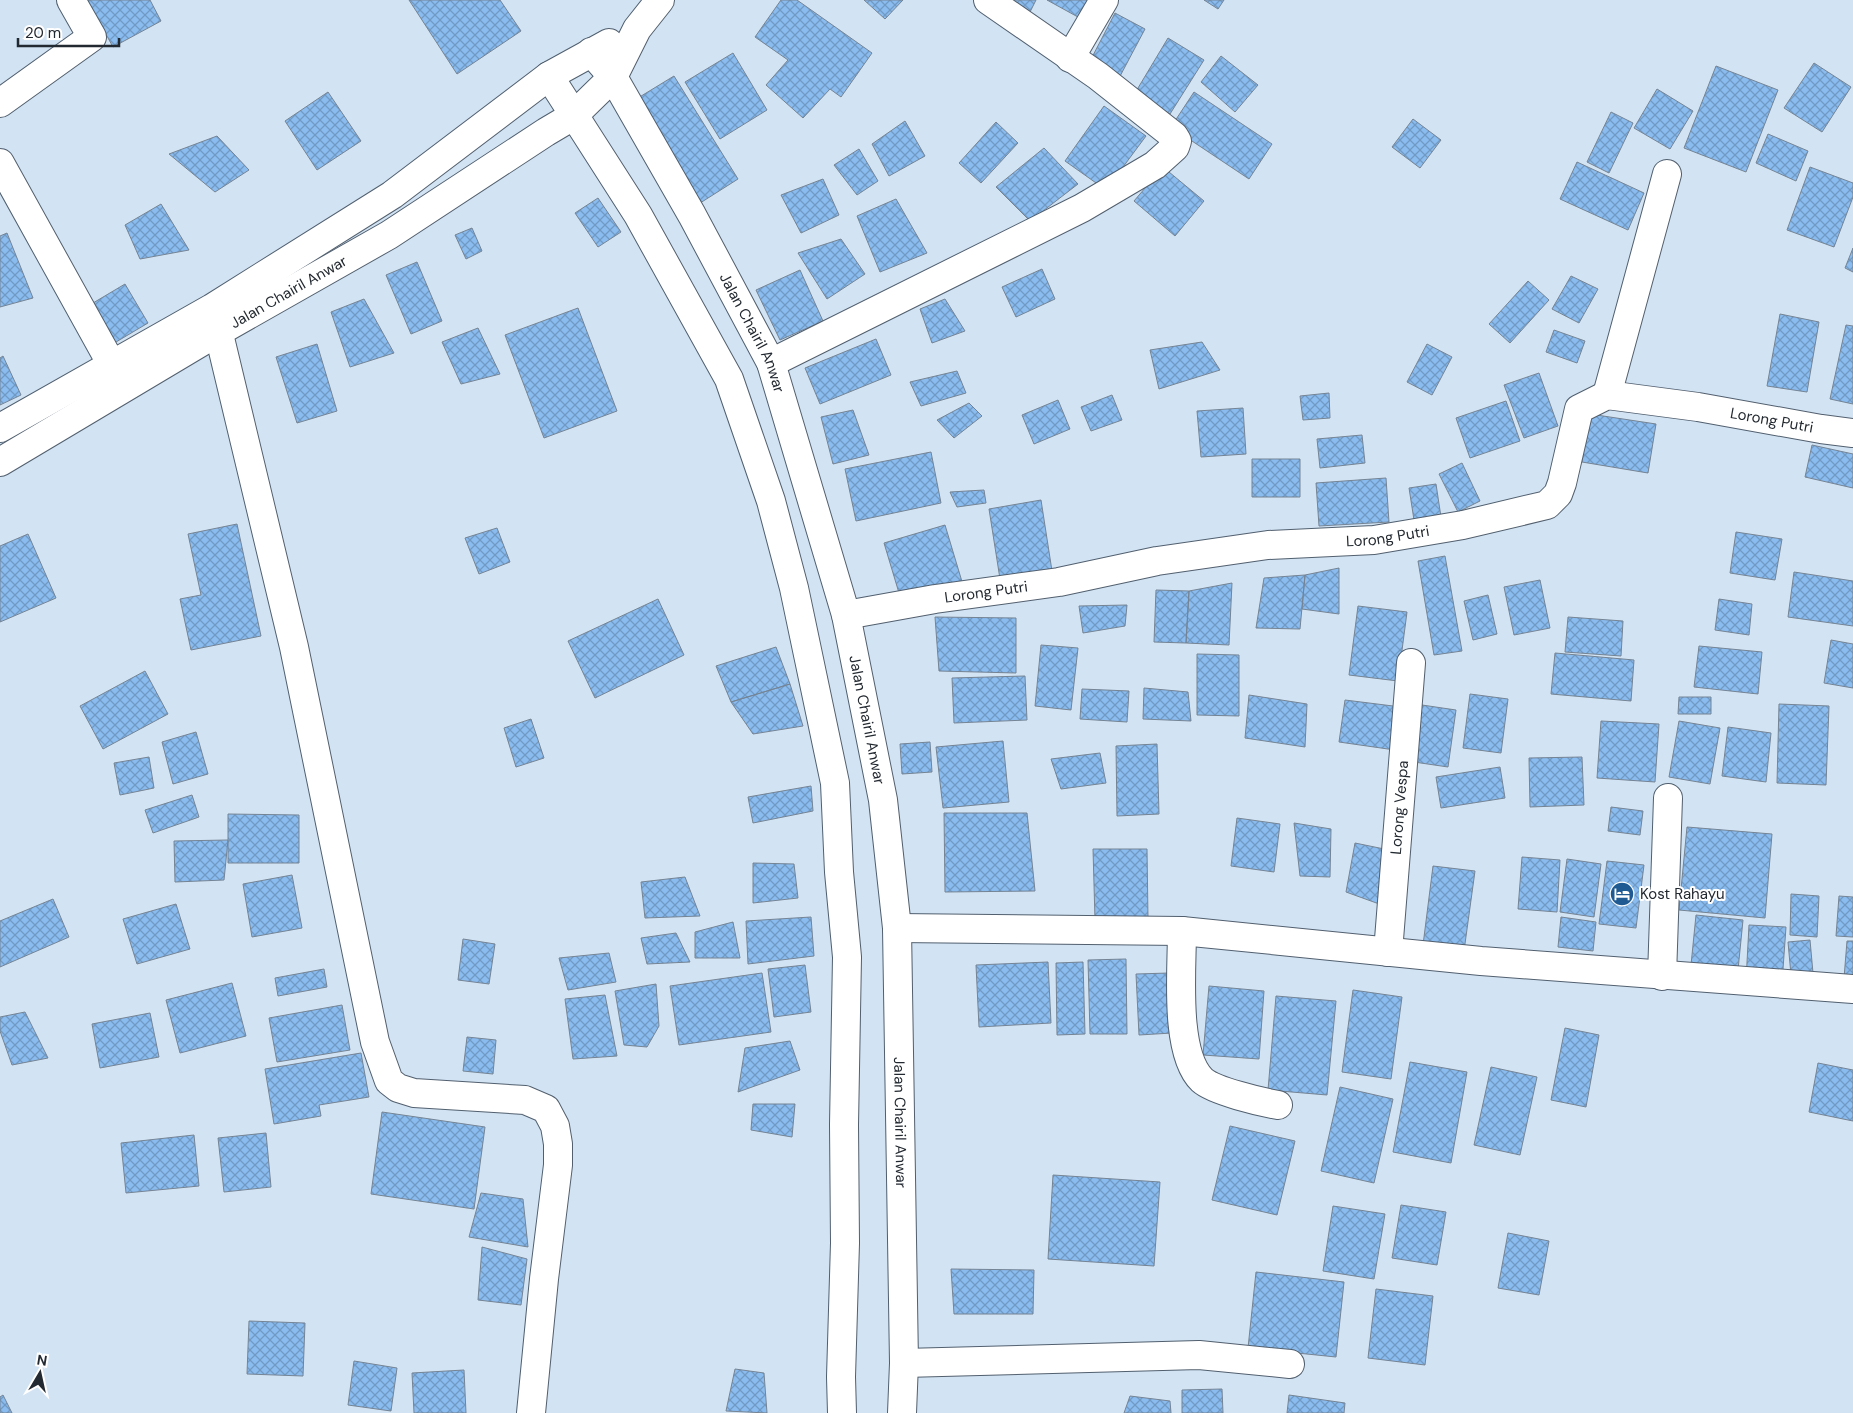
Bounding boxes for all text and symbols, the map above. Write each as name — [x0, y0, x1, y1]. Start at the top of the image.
scale bar — [18, 15, 119, 47]
text: 20 m — [25, 23, 61, 43]
street label: Jalan Chairil Anwar — [227, 251, 351, 333]
street label: Jalan Chairil Anwar — [715, 270, 789, 395]
street label: Lorong Putri — [1729, 403, 1815, 437]
street label: Lorong Putri — [1345, 521, 1431, 551]
street label: Lorong Putri — [943, 576, 1029, 608]
street label: Jalan Chairil Anwar — [844, 654, 890, 787]
street label: Lorong Vespa — [1386, 760, 1413, 855]
hotel icon: Kost Rahayu — [1609, 881, 1635, 907]
place label: Kost Rahayu — [1640, 884, 1725, 904]
street label: Jalan Chairil Anwar — [889, 1057, 911, 1189]
north arrow — [15, 1348, 65, 1398]
text: N — [36, 1350, 48, 1370]

